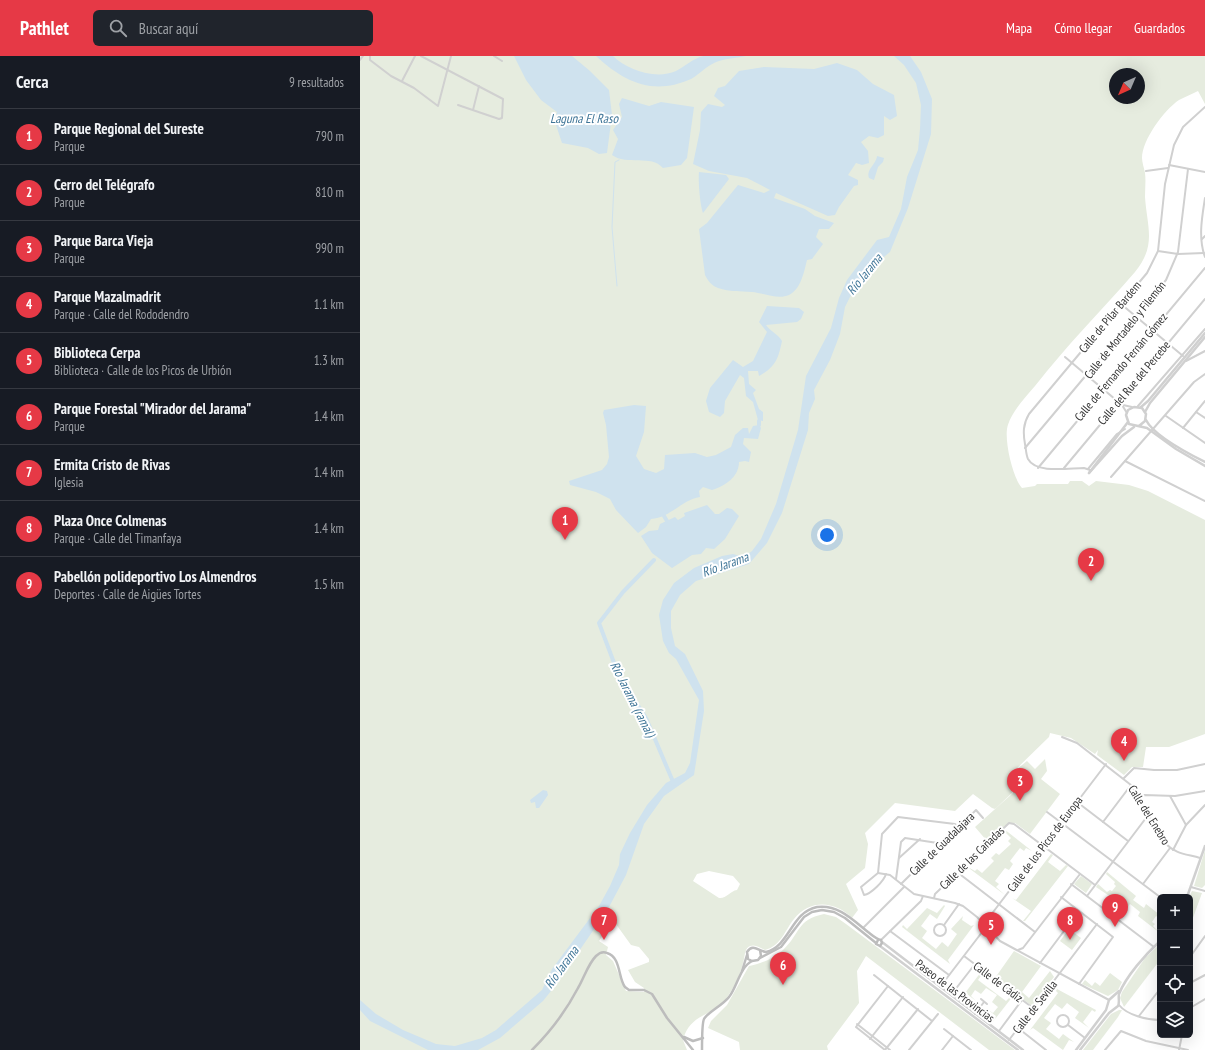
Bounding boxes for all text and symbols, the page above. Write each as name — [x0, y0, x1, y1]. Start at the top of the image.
search box — [93, 10, 373, 46]
text: Pathlet — [20, 16, 69, 40]
icon: search — [107, 17, 129, 39]
text: Buscar aquí — [139, 19, 198, 38]
text: Mapa — [1006, 19, 1032, 37]
text: Cómo llegar — [1054, 19, 1112, 37]
text: Guardados — [1134, 19, 1185, 37]
north arrow — [1109, 68, 1145, 104]
text: Cerca — [16, 71, 49, 93]
text: 9 resultados — [289, 74, 344, 91]
water label: Laguna El Raso — [550, 110, 619, 127]
text: Parque Regional del Sureste — [54, 119, 204, 138]
text: 1 — [26, 128, 32, 145]
text: 790 m — [315, 128, 344, 145]
text: Parque — [54, 138, 85, 155]
text: Cerro del Telégrafo — [54, 175, 155, 194]
text: 2 — [26, 184, 32, 201]
text: 810 m — [315, 184, 344, 201]
text: Parque — [54, 194, 85, 211]
text: Parque Barca Vieja — [54, 231, 153, 250]
text: 3 — [26, 240, 32, 257]
text: 990 m — [315, 240, 344, 257]
text: Parque — [54, 250, 85, 267]
water label: Río Jarama — [843, 250, 887, 298]
street label: Calle de Pilar Bardem — [1075, 278, 1144, 356]
street label: Calle de Mortadelo y Filemón — [1081, 278, 1169, 382]
text: Parque Mazalmadrit — [54, 287, 161, 306]
text: 4 — [26, 296, 32, 313]
text: 1.1 km — [314, 296, 344, 313]
text: Parque · Calle del Rododendro — [54, 306, 189, 323]
street label: Calle de Fernando Fernán Gómez — [1071, 310, 1170, 424]
street label: Calle del Rue del Percebe — [1094, 338, 1173, 428]
text: Biblioteca Cerpa — [54, 343, 140, 362]
text: 5 — [26, 352, 32, 369]
text: 1.3 km — [314, 352, 344, 369]
text: Biblioteca · Calle de los Picos de Urbión — [54, 362, 231, 379]
text: Parque Forestal "Mirador del Jarama" — [54, 399, 251, 418]
text: 6 — [26, 408, 32, 425]
text: 1.4 km — [314, 408, 344, 425]
text: Parque — [54, 418, 85, 435]
text: Ermita Cristo de Rivas — [54, 455, 170, 474]
text: 7 — [26, 464, 32, 481]
text: 1.4 km — [314, 464, 344, 481]
text: Iglesia — [54, 474, 83, 491]
pin: 1 — [552, 507, 578, 540]
text: Plaza Once Colmenas — [54, 511, 167, 530]
text: 8 — [26, 520, 32, 537]
text: 1.4 km — [314, 520, 344, 537]
your location — [817, 525, 837, 545]
text: Parque · Calle del Timanfaya — [54, 530, 181, 547]
water label: Río Jarama — [700, 548, 751, 581]
pin: 2 — [1078, 548, 1104, 581]
text: Pabellón polideportivo Los Almendros — [54, 567, 257, 586]
text: 9 — [26, 576, 32, 593]
text: 1.5 km — [314, 576, 344, 593]
text: Deportes · Calle de Aigües Tortes — [54, 586, 201, 603]
water label: Río Jarama (ramal) — [606, 659, 660, 742]
pin: 4 — [1111, 728, 1137, 761]
pin: 3 — [1007, 768, 1033, 801]
street label: Calle del Enebro — [1125, 782, 1174, 847]
street label: Calle de los Picos de Europa — [1004, 793, 1086, 895]
street label: Calle de Guadalajara — [906, 809, 978, 879]
street label: Calle de las Cañadas — [936, 823, 1007, 892]
pin: 9 — [1102, 894, 1128, 927]
map controls — [1157, 894, 1193, 1038]
button: + — [1157, 894, 1193, 930]
pin: 7 — [591, 907, 617, 940]
pin: 8 — [1057, 907, 1083, 940]
pin: 5 — [978, 912, 1004, 945]
button: − — [1157, 930, 1193, 966]
water label: Río Jarama — [540, 942, 583, 992]
pin: 6 — [770, 952, 796, 985]
street label: Paseo de las Provincias — [913, 956, 998, 1025]
street label: Calle de Cádiz — [970, 958, 1026, 1005]
button: locate — [1157, 966, 1193, 1002]
street label: Calle de Sevilla — [1009, 977, 1060, 1036]
button: layers — [1157, 1002, 1193, 1038]

